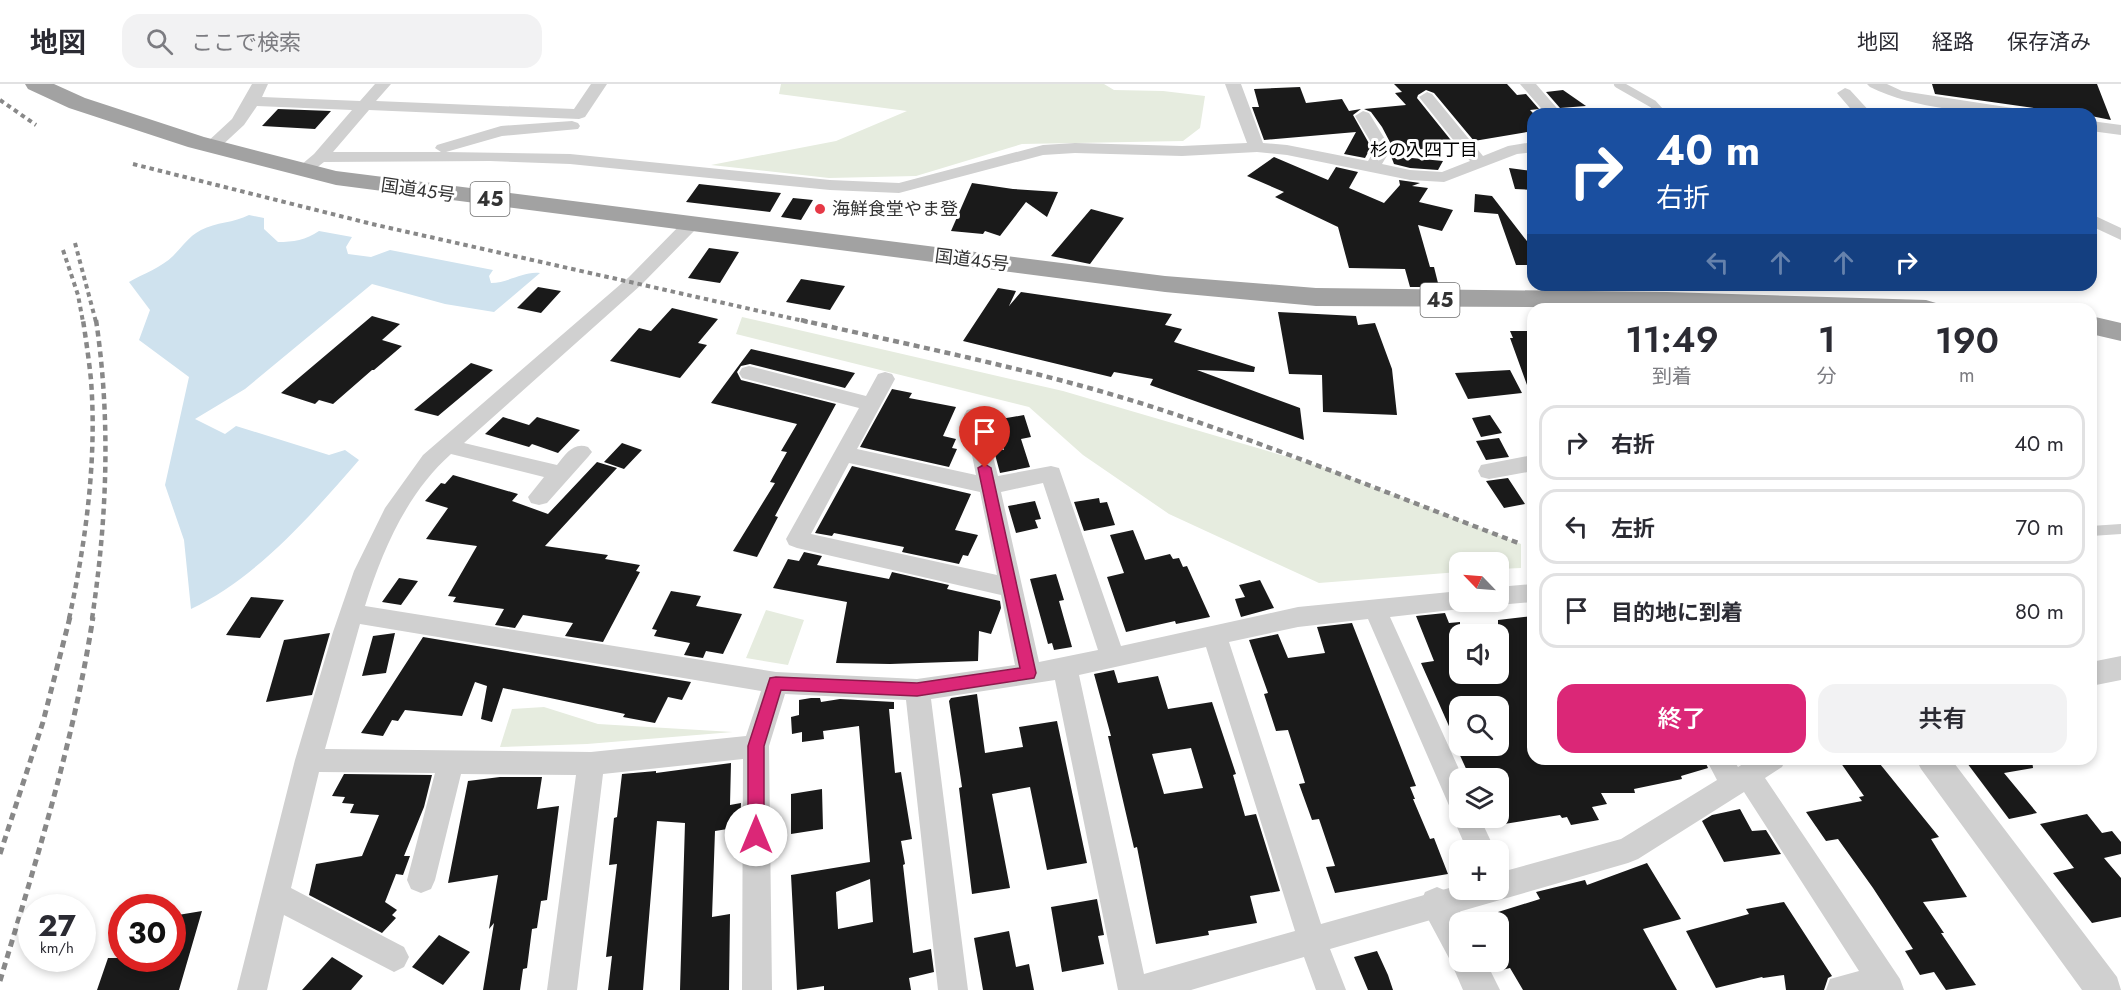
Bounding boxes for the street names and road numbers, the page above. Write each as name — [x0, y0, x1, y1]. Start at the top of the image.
street label: 国道45号 — [379, 172, 457, 208]
road number: 45 — [470, 182, 510, 216]
street label: 国道45号 — [933, 243, 1011, 277]
road number: 45 — [1420, 283, 1460, 317]

